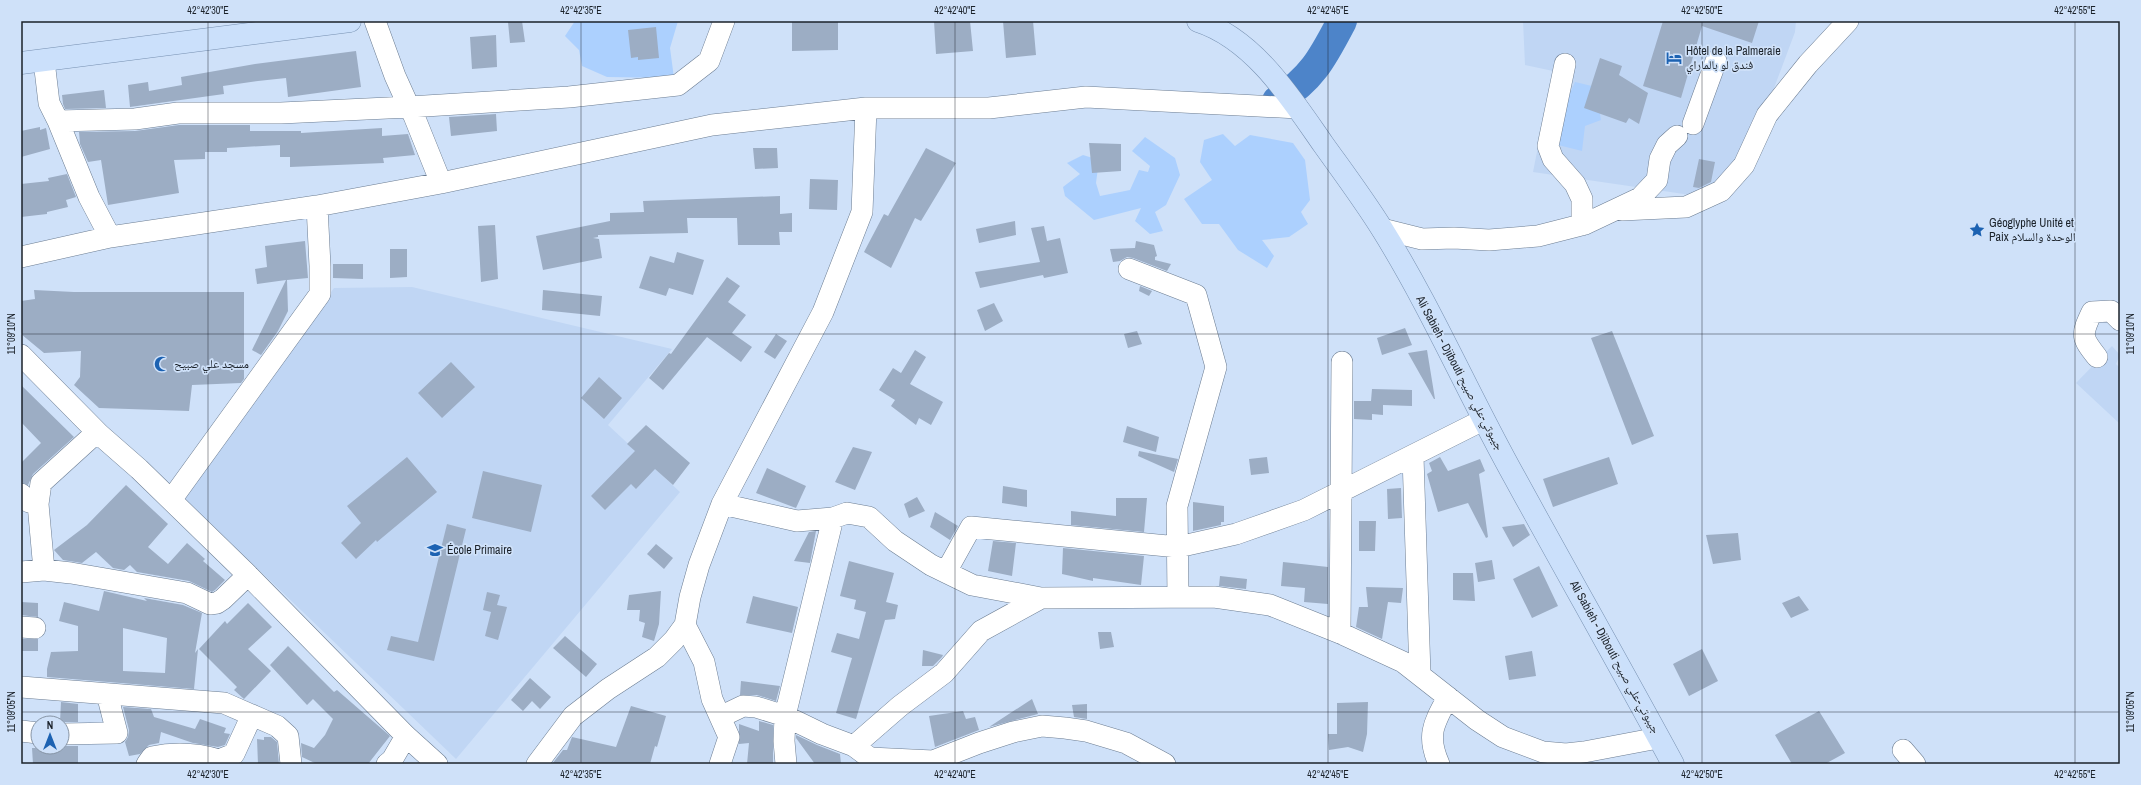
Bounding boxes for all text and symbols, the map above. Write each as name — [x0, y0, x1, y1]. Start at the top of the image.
text: 42°42'30"E — [187, 4, 229, 17]
text: 42°42'35"E — [560, 4, 602, 17]
text: 42°42'40"E — [934, 4, 976, 17]
text: 42°42'45"E — [1307, 4, 1349, 17]
text: 42°42'50"E — [1681, 4, 1723, 17]
text: 42°42'55"E — [2054, 4, 2096, 17]
place label: Hôtel de la Palmeraie فندق لو بالماراي — [1686, 43, 1781, 75]
hotel icon: Hôtel de la Palmeraie فندق لو بالماراي — [1665, 49, 1683, 67]
place label: Géoglyphe Unité et Paix الوحدة والسلام — [1989, 215, 2076, 245]
place icon: Géoglyphe Unité et Paix الوحدة والسلام — [1968, 221, 1986, 239]
street label: Ali Sabieh - Djibouti جيبوتي-علي صبيح — [1410, 292, 1508, 454]
text: 11°09'10"N — [5, 313, 18, 355]
text: 11°09'10"N — [2124, 313, 2137, 355]
mosque icon: مسجد علي صبيح — [153, 355, 171, 373]
place label: مسجد علي صبيح — [174, 356, 249, 374]
school or university icon: École Primaire — [426, 541, 444, 559]
place label: École Primaire — [447, 542, 512, 558]
street label: Ali Sabieh - Djibouti جيبوتي-علي صبيح — [1564, 577, 1664, 738]
text: 11°09'05"N — [5, 691, 18, 733]
text: 11°09'05"N — [2124, 691, 2137, 733]
north arrow — [30, 715, 70, 755]
text: N — [47, 718, 53, 732]
text: 42°42'30"E — [187, 768, 229, 781]
text: 42°42'35"E — [560, 768, 602, 781]
text: 42°42'40"E — [934, 768, 976, 781]
text: 42°42'45"E — [1307, 768, 1349, 781]
text: 42°42'50"E — [1681, 768, 1723, 781]
text: 42°42'55"E — [2054, 768, 2096, 781]

